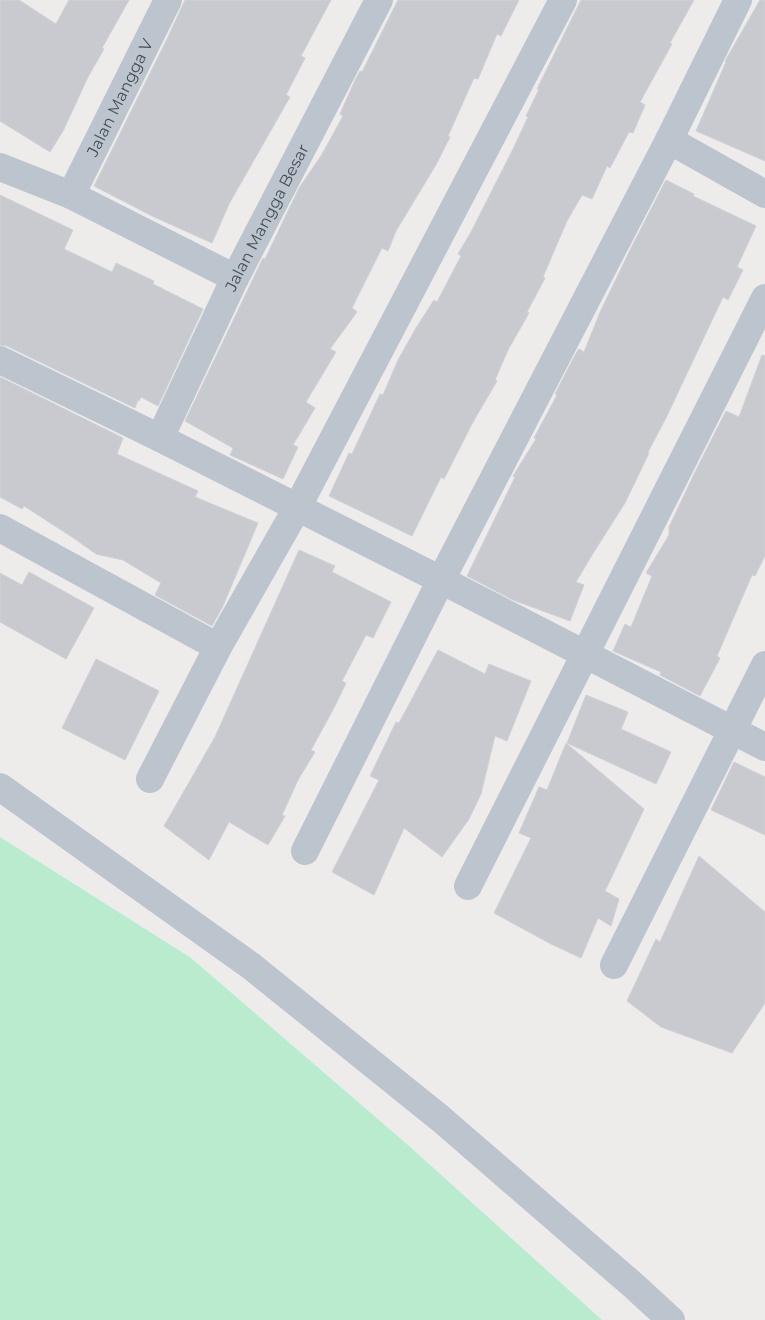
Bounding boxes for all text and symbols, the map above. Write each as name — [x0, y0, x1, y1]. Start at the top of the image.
street label: Jalan Mangga V — [82, 35, 157, 160]
street label: Jalan Mangga Besar — [220, 141, 312, 295]

